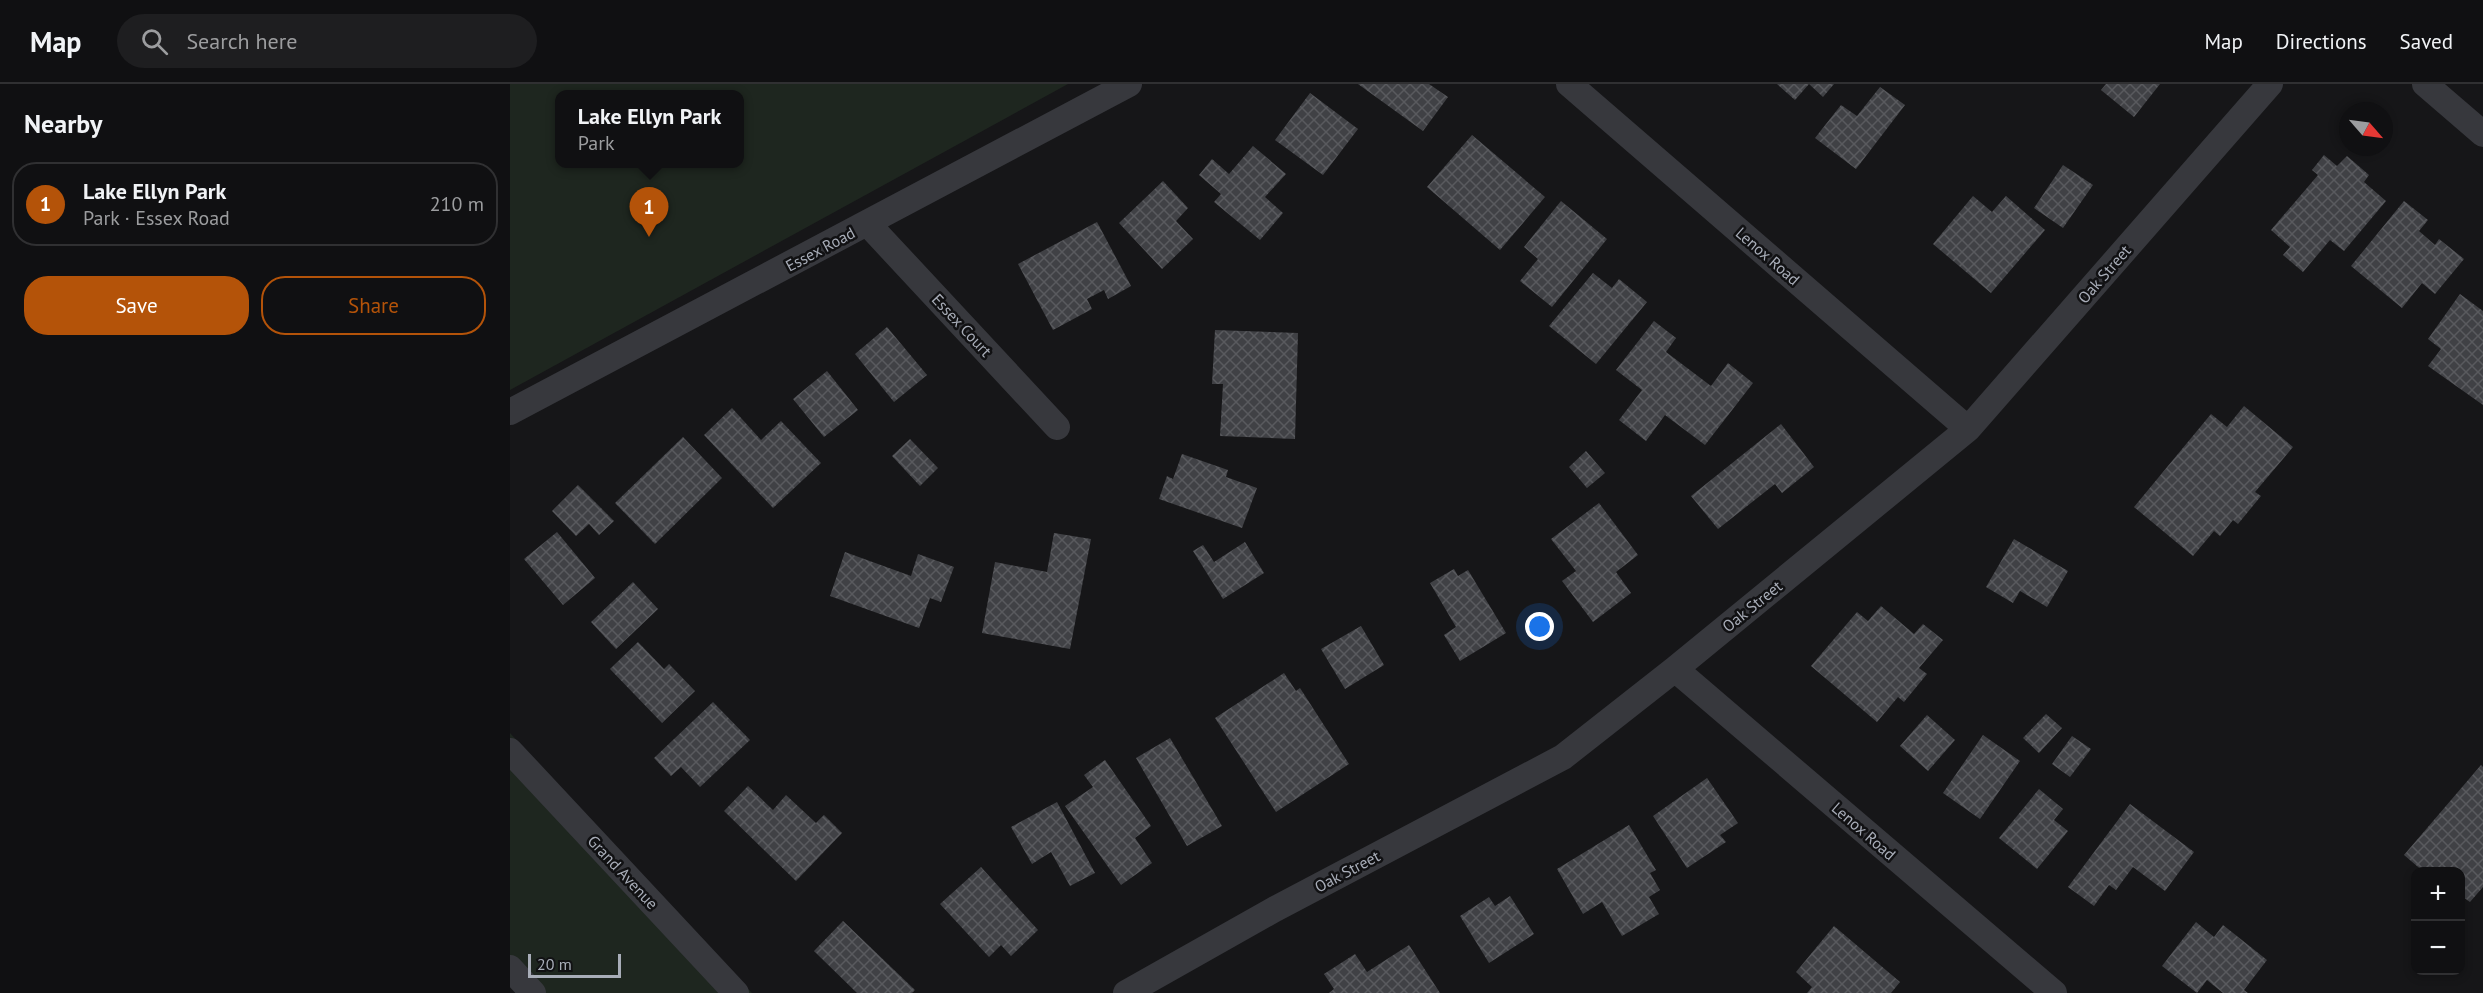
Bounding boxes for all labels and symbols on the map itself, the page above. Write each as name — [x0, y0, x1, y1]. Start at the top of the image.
north arrow — [2339, 102, 2393, 156]
pin: 1 — [630, 188, 668, 237]
street label: Essex Road — [782, 222, 858, 276]
street label: Lenox Road — [1732, 223, 1804, 289]
street label: Oak Street — [2073, 240, 2135, 307]
street label: Essex Court — [928, 289, 997, 361]
street label: Oak Street — [1718, 575, 1786, 636]
your location — [1525, 612, 1554, 641]
street label: Lenox Road — [1828, 798, 1900, 864]
street label: Grand Avenue — [584, 831, 662, 913]
street label: Oak Street — [1311, 845, 1384, 897]
scale bar — [528, 951, 621, 978]

